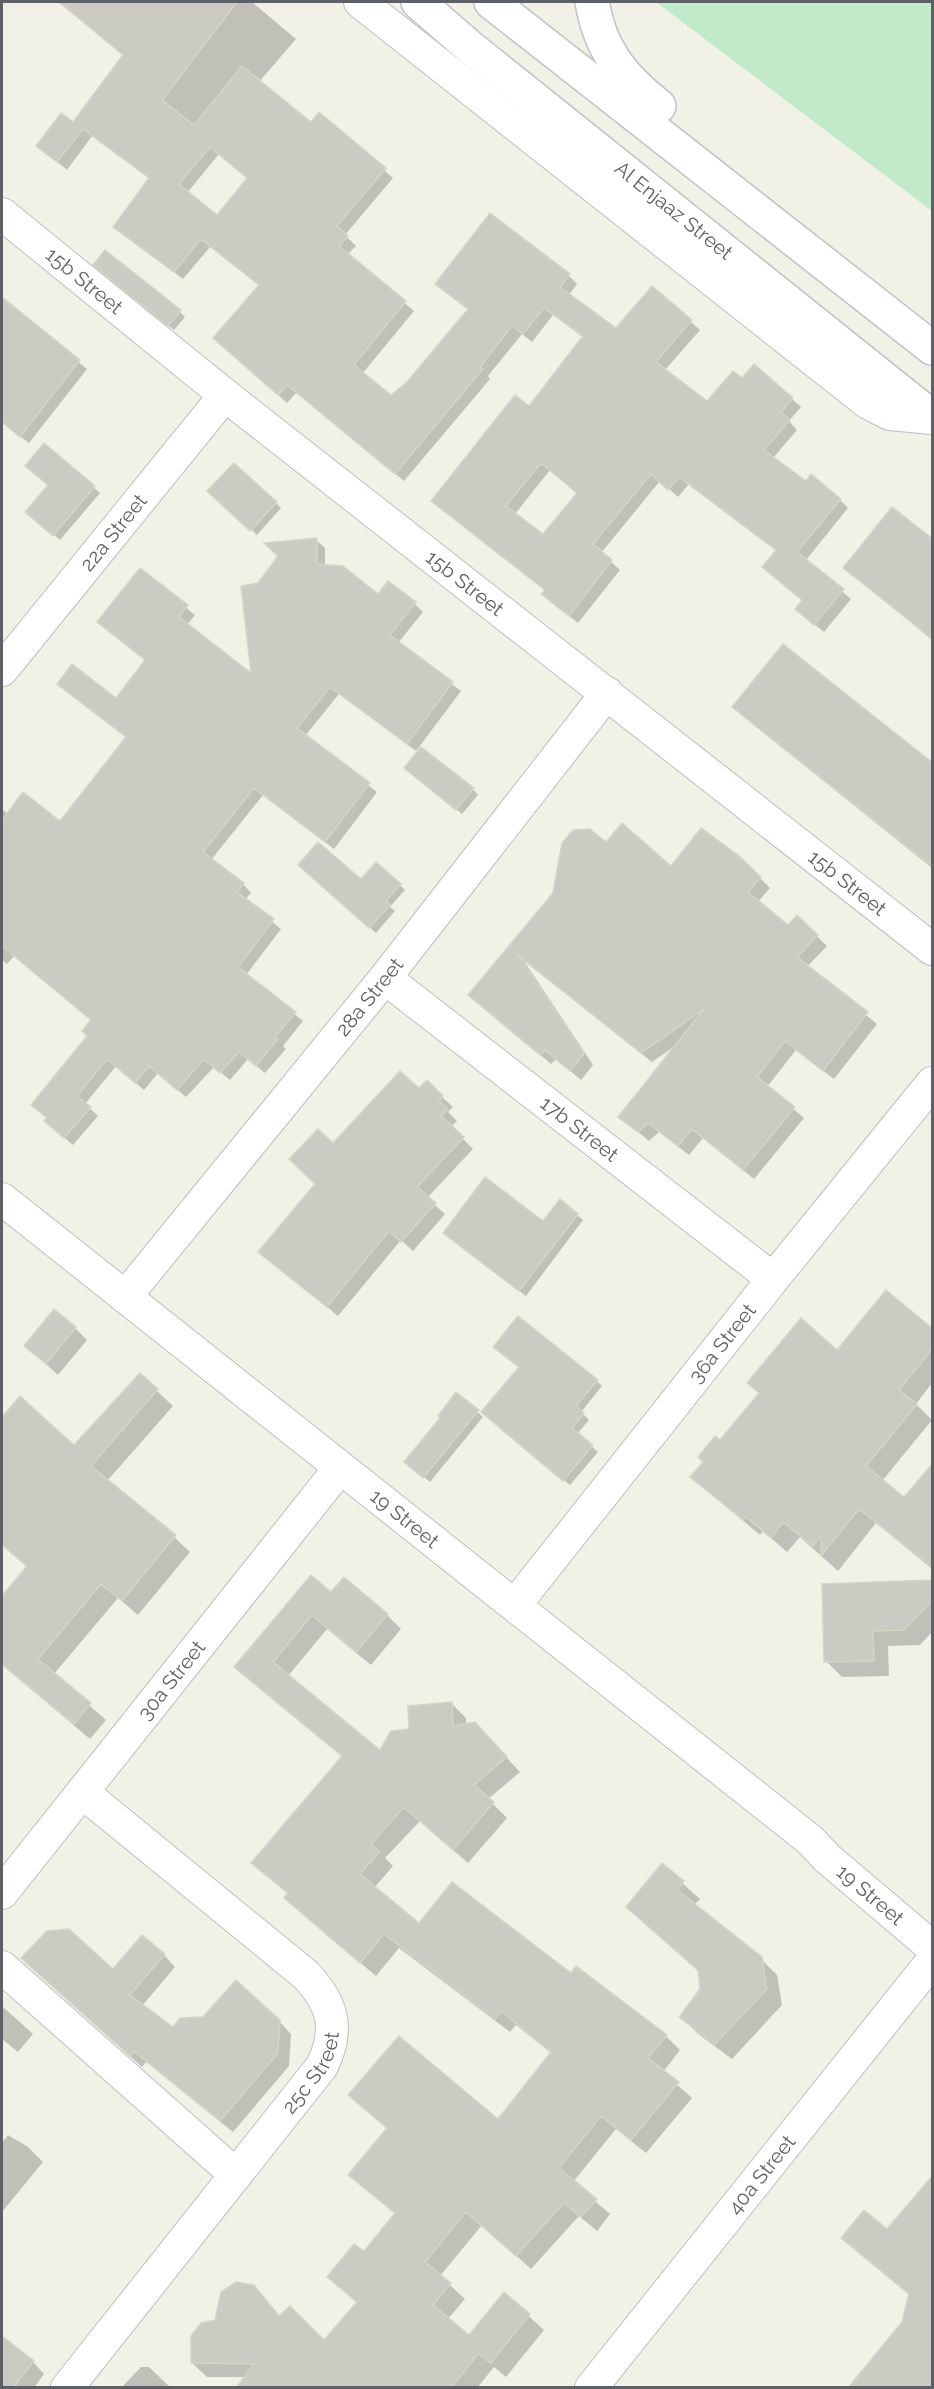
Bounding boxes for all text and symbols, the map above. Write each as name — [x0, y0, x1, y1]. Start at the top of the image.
street label: Al Enjaaz Street — [610, 156, 738, 265]
street label: 15b Street — [41, 242, 128, 319]
street label: 22a Street — [75, 489, 152, 576]
street label: 15b Street — [421, 545, 509, 621]
street label: 15b Street — [804, 845, 891, 921]
street label: 28a Street — [331, 953, 408, 1041]
street label: 17b Street — [536, 1091, 623, 1167]
street label: 36a Street — [684, 1298, 761, 1387]
street label: 19 Street — [366, 1484, 444, 1553]
street label: 30a Street — [133, 1635, 210, 1725]
street label: 19 Street — [832, 1859, 909, 1930]
street label: 25c Street — [277, 2030, 344, 2118]
street label: 40a Street — [722, 2130, 800, 2219]

